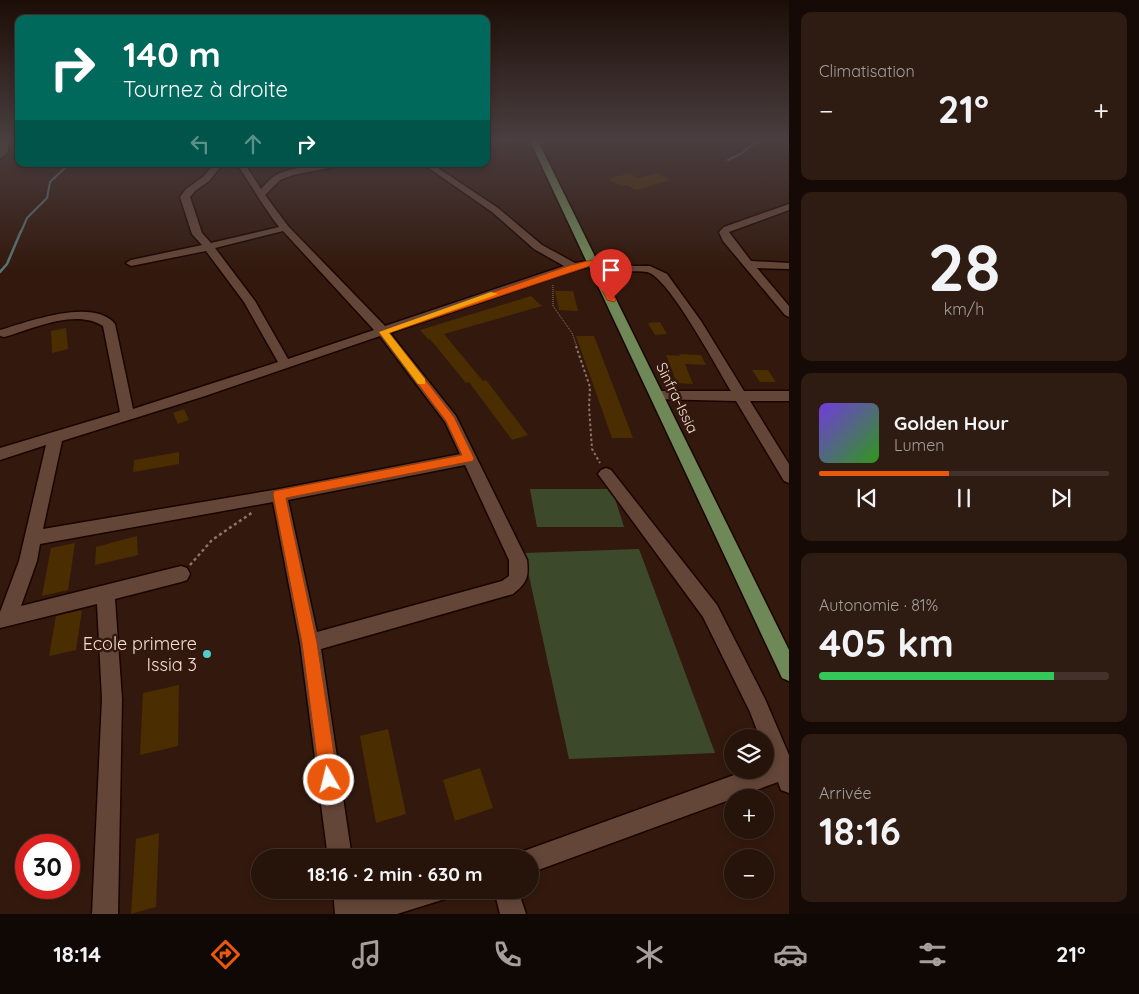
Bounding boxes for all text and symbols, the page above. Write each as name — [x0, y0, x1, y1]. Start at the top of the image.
text: 140 m — [123, 32, 221, 76]
icon: right — [40, 35, 105, 100]
text: Climatisation — [819, 61, 915, 81]
text: Tournez à droite — [123, 75, 288, 103]
text: 21° — [938, 85, 989, 133]
text: − — [819, 93, 834, 128]
text: + — [1093, 93, 1109, 128]
icon: left — [186, 130, 214, 158]
icon: ahead — [239, 130, 267, 158]
icon: right — [292, 130, 320, 158]
text: 28 — [928, 226, 1000, 307]
pin — [590, 249, 632, 300]
icon: arrive — [597, 256, 625, 284]
text: km/h — [944, 299, 984, 319]
street label: Sinfra-Issia — [652, 359, 703, 436]
text: Golden Hour — [894, 411, 1009, 435]
text: Lumen — [894, 435, 945, 455]
icon: previous — [853, 484, 881, 512]
icon: pause — [950, 484, 978, 512]
icon: next — [1047, 484, 1075, 512]
text: Autonomie · 81% — [819, 595, 938, 615]
text: 405 km — [819, 619, 954, 667]
place label: Ecole primere Issia 3 — [83, 632, 197, 676]
marker: Ecole primere Issia 3 — [201, 648, 213, 660]
map controls — [724, 729, 774, 899]
button: layers — [724, 729, 774, 779]
position arrow — [302, 753, 354, 805]
text: Arrivée — [819, 783, 872, 803]
button: + — [724, 789, 774, 839]
text: 18:16 — [819, 807, 901, 855]
speed limit sign: 30 — [15, 834, 80, 899]
button: − — [724, 849, 774, 899]
text: 18:16 · 2 min · 630 m — [307, 862, 483, 886]
icon: directions — [208, 937, 243, 972]
icon: music — [349, 937, 384, 972]
icon: phone — [490, 937, 525, 972]
icon: climate — [632, 937, 667, 972]
icon: car — [773, 937, 808, 972]
icon: filters — [915, 937, 950, 972]
text: 18:14 — [53, 940, 101, 968]
text: 21° — [1056, 940, 1086, 968]

